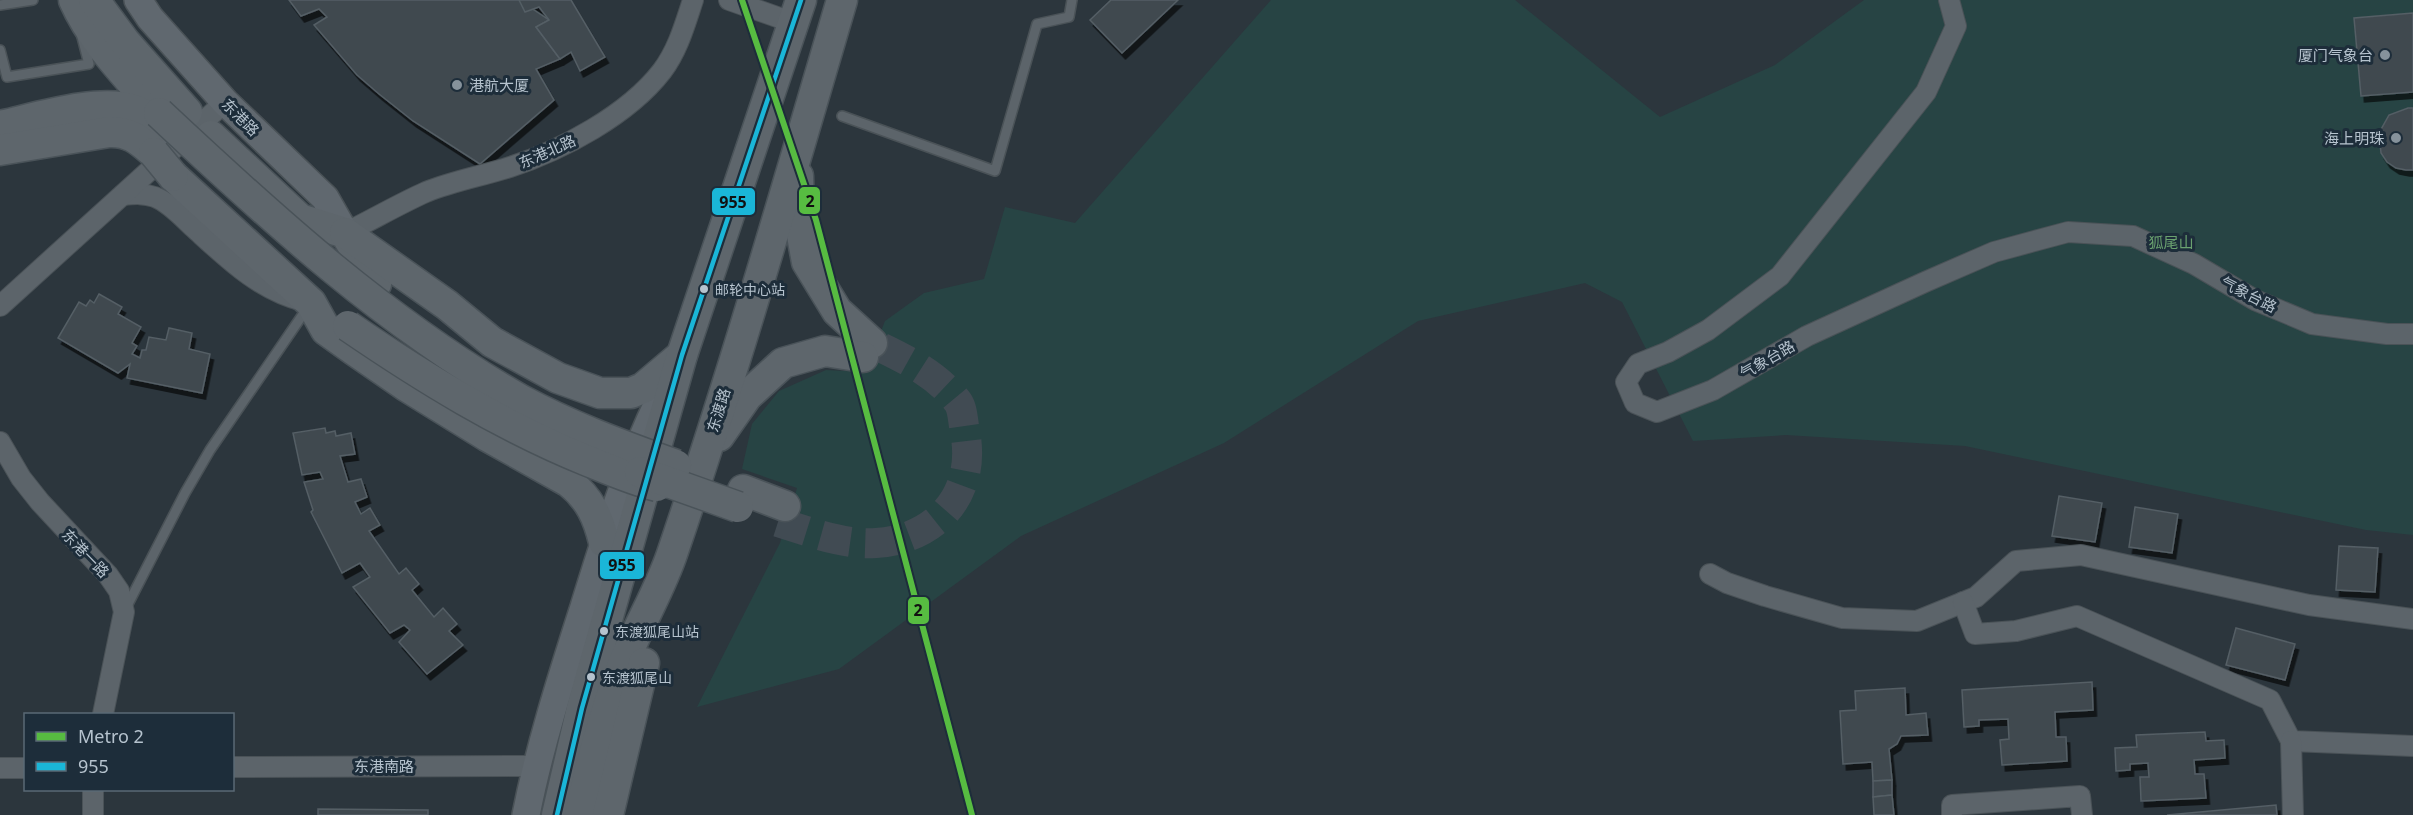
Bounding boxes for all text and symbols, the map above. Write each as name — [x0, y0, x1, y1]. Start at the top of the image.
place label: 厦门气象台 — [2298, 45, 2373, 65]
marker: 厦门气象台 — [2378, 48, 2392, 62]
place label: 港航大厦 — [469, 75, 529, 95]
marker: 港航大厦 — [450, 78, 464, 92]
street label: 东港路 — [218, 94, 264, 140]
place label: 海上明珠 — [2324, 128, 2385, 148]
street label: 东港北路 — [516, 130, 578, 172]
marker: 海上明珠 — [2389, 131, 2403, 145]
line badge: 2 — [798, 186, 821, 215]
line badge: 955 — [711, 187, 756, 216]
text: 2 — [805, 190, 815, 212]
text: 955 — [719, 191, 747, 213]
park label: 狐尾山 — [2148, 232, 2194, 252]
street label: 气象台路 — [2218, 271, 2280, 317]
place label: 邮轮中心站 — [715, 280, 785, 299]
marker: 邮轮中心站 — [698, 283, 710, 295]
street label: 气象台路 — [1736, 335, 1798, 383]
street label: 东渡路 — [702, 386, 734, 434]
street label: 东港一路 — [58, 524, 114, 582]
line badge: 955 — [599, 551, 645, 580]
text: 955 — [608, 554, 636, 576]
line badge: 2 — [907, 596, 930, 625]
text: 2 — [913, 599, 923, 621]
place label: 东渡狐尾山站 — [615, 622, 699, 641]
marker: 东渡狐尾山站 — [598, 625, 610, 637]
place label: 东渡狐尾山 — [602, 668, 672, 687]
marker: 东渡狐尾山 — [585, 671, 597, 683]
legend — [24, 713, 234, 791]
text: Metro 2 — [78, 724, 144, 748]
text: 955 — [78, 754, 109, 778]
street label: 东港南路 — [354, 756, 414, 776]

